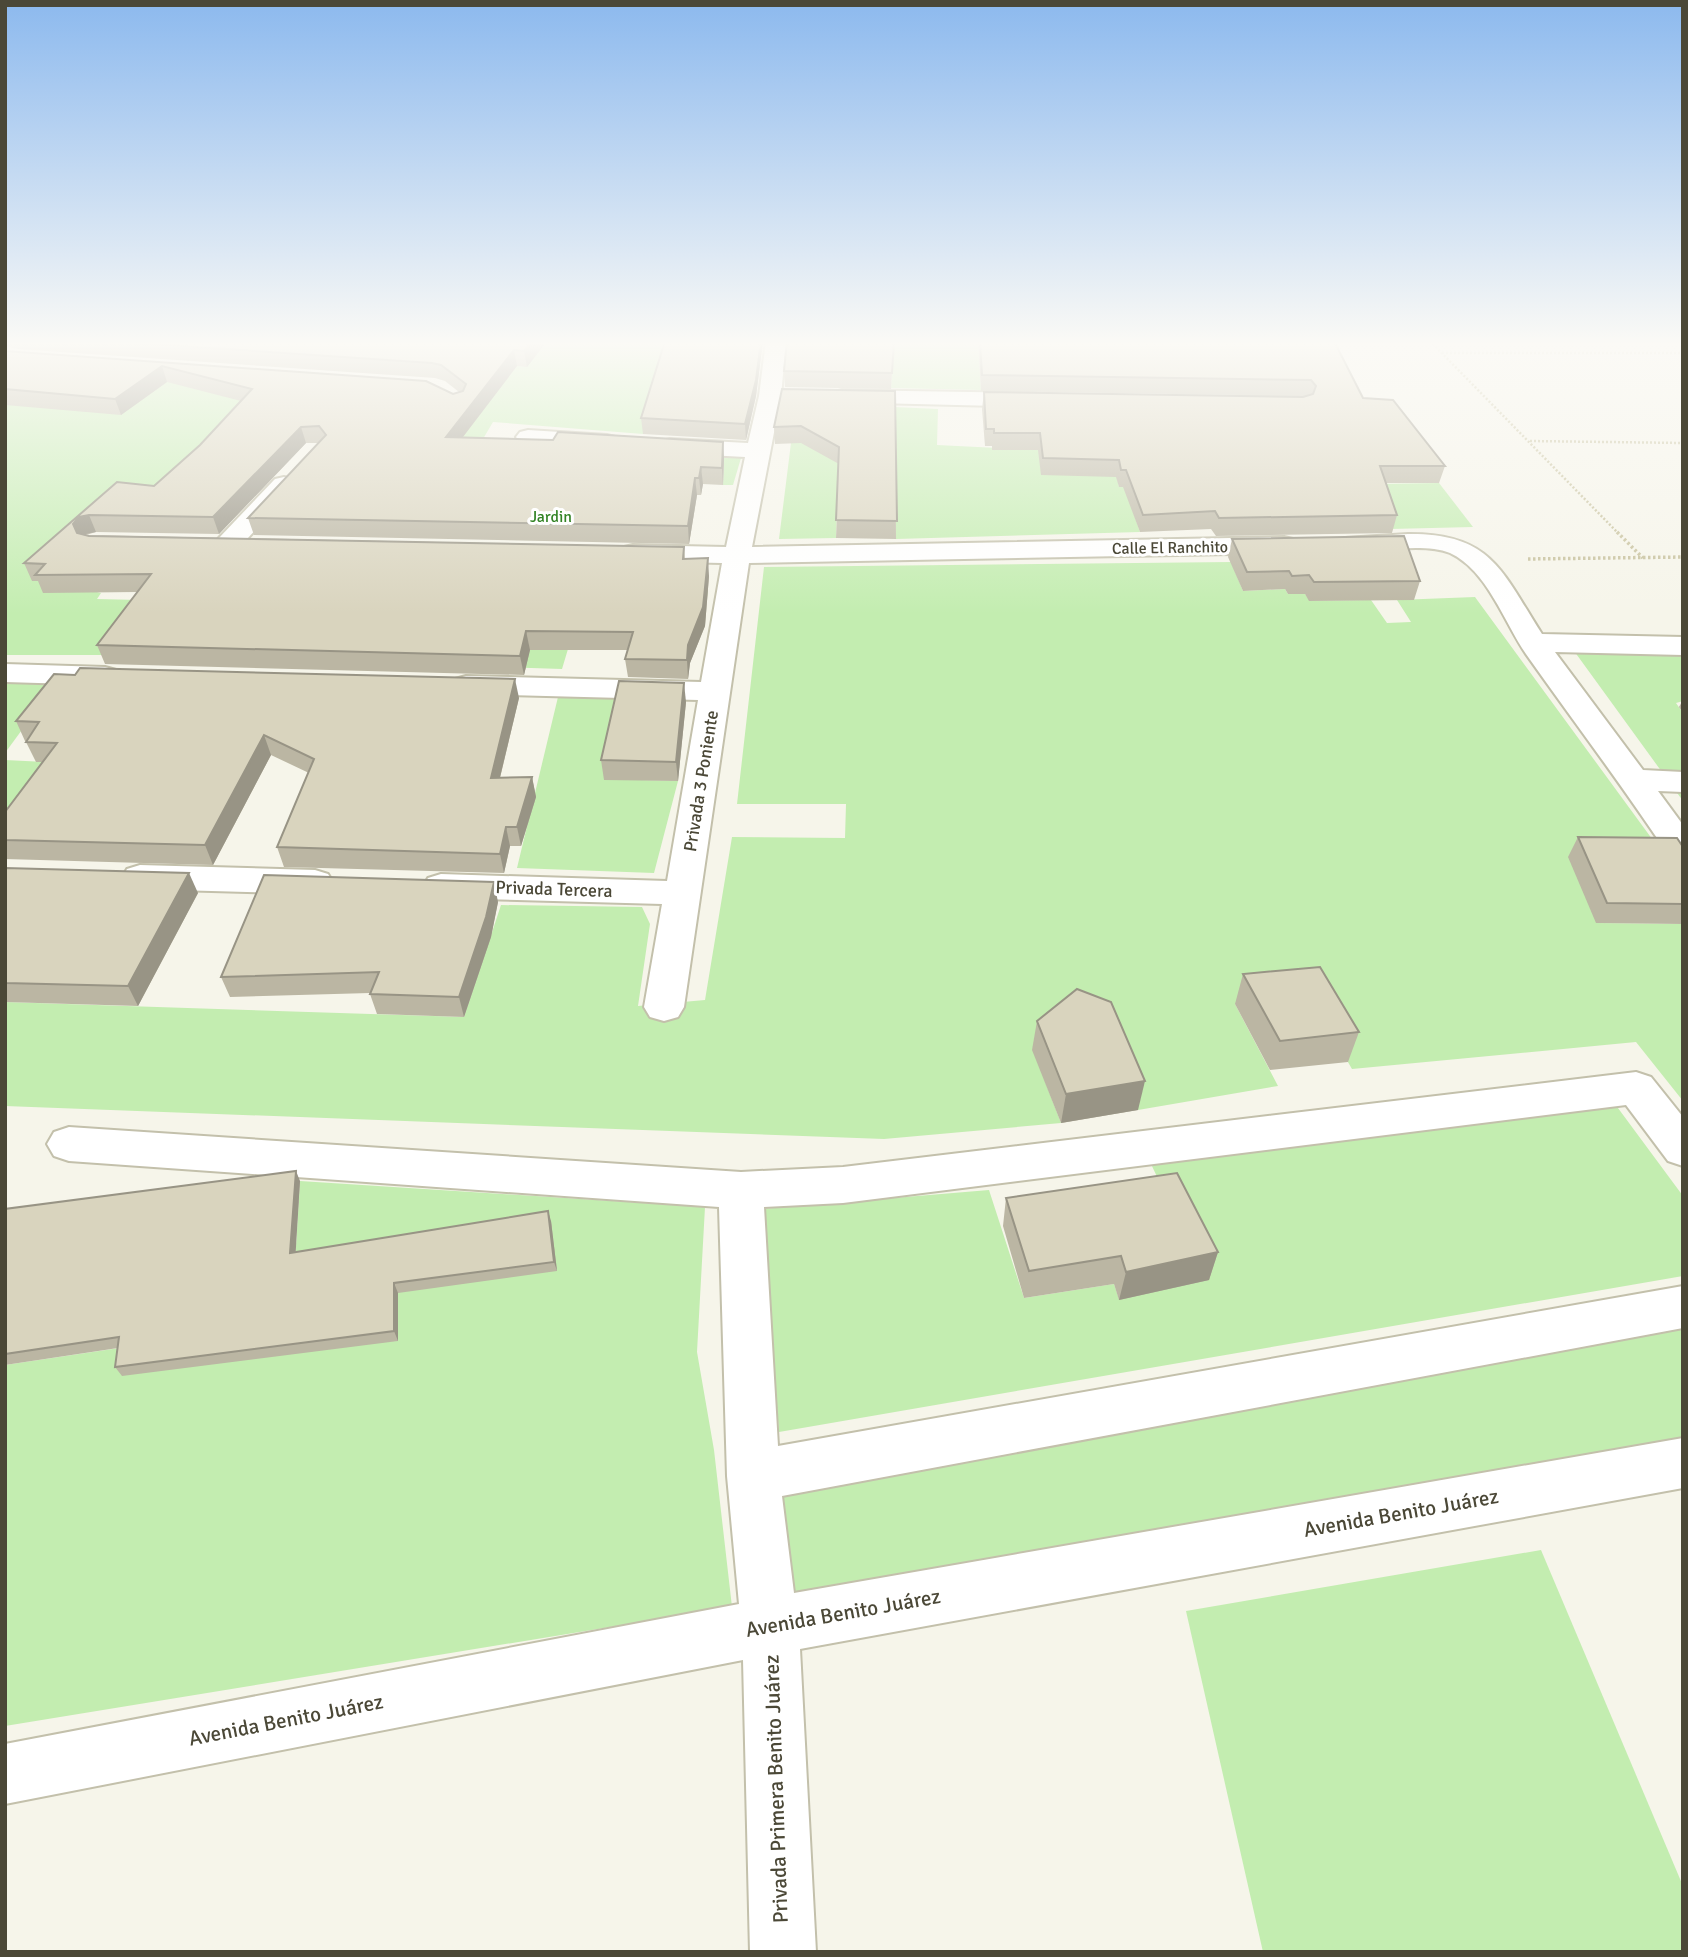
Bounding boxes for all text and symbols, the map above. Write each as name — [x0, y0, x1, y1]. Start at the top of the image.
park label: Jardin — [530, 507, 572, 527]
street label: Calle El Ranchito — [1112, 537, 1228, 559]
street label: Privada 3 Poniente — [679, 709, 723, 853]
street label: Privada Tercera — [495, 876, 613, 902]
street label: Avenida Benito Juárez — [1301, 1483, 1501, 1543]
street label: Avenida Benito Juárez — [743, 1583, 943, 1643]
street label: Privada Primera Benito Juárez — [758, 1654, 794, 1924]
street label: Avenida Benito Juárez — [187, 1688, 385, 1752]

